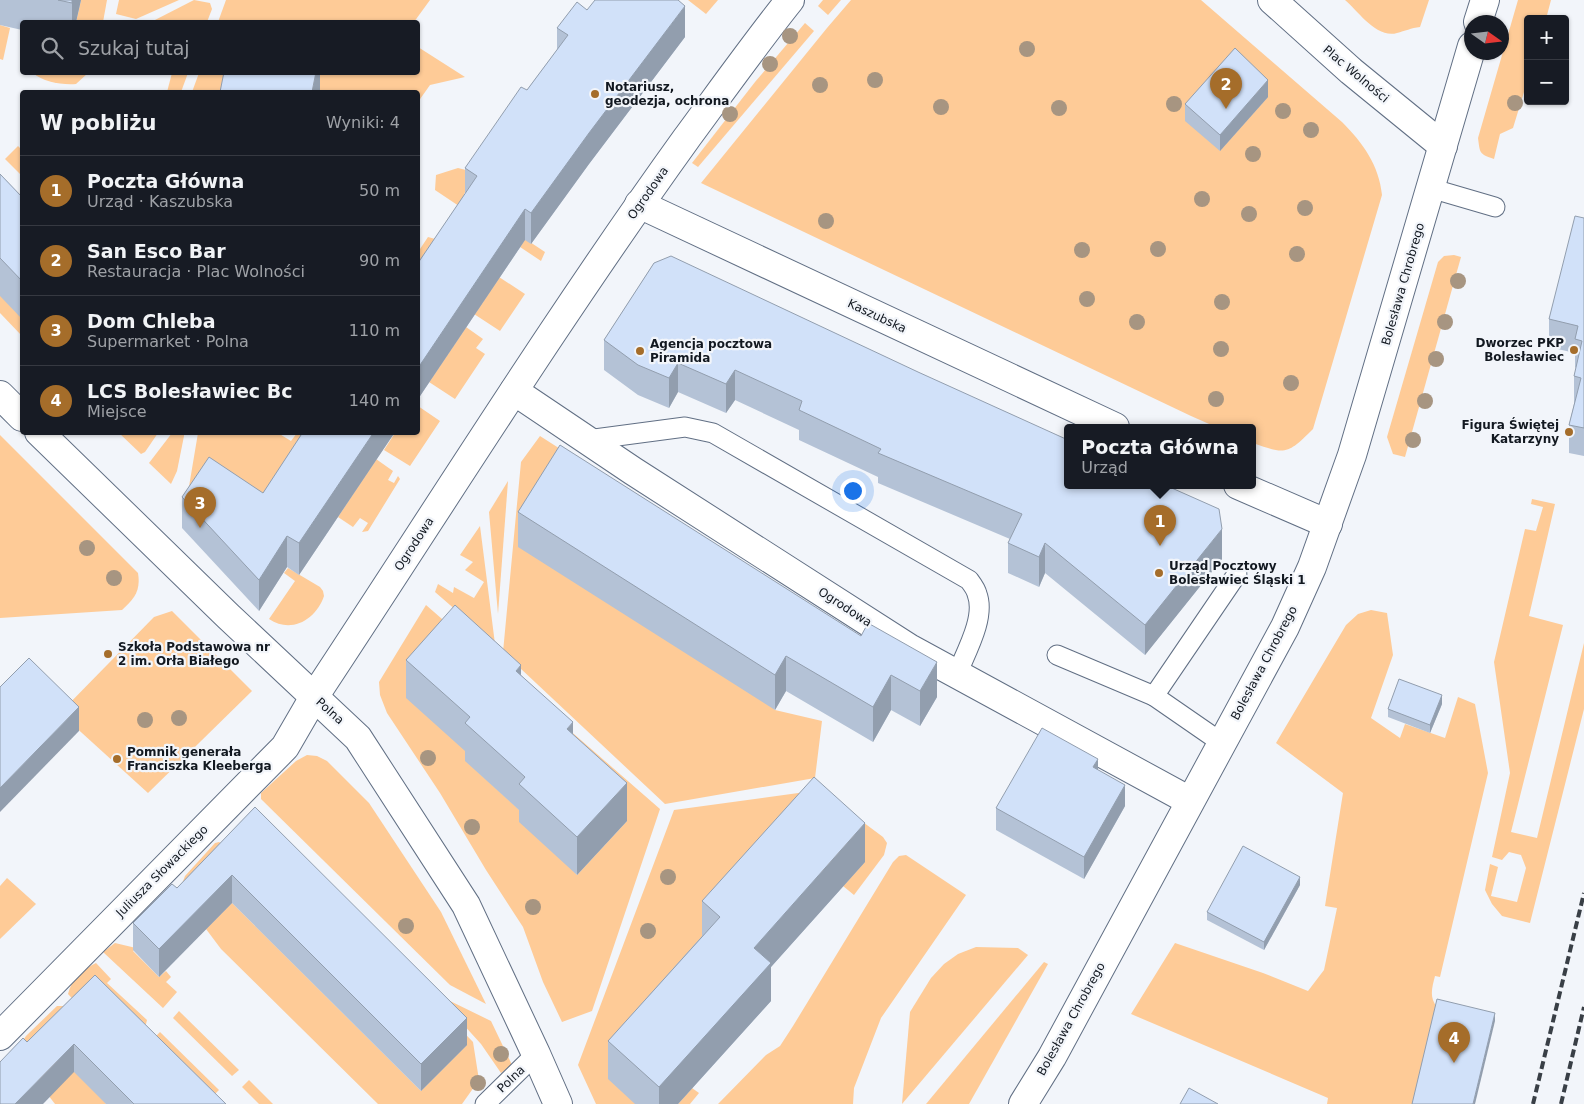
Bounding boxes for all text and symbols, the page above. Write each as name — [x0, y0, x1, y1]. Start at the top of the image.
north arrow — [1464, 15, 1509, 60]
map controls — [1524, 15, 1569, 105]
button: + — [1524, 15, 1569, 60]
search box — [20, 20, 420, 75]
icon: search — [38, 34, 66, 62]
text: Szukaj tutaj — [78, 37, 190, 59]
street label: Plac Wolności — [1320, 43, 1392, 105]
button: − — [1524, 60, 1569, 105]
pin: 2 — [1210, 68, 1242, 109]
place label: Notariusz, geodezja, ochrona — [605, 80, 729, 108]
marker: Notariusz, geodezja, ochrona — [589, 88, 601, 100]
text: W pobliżu — [40, 111, 157, 135]
text: Wyniki: 4 — [326, 113, 400, 132]
street label: Ogrodowa — [625, 164, 671, 222]
text: Poczta Główna — [87, 170, 244, 192]
text: 1 — [50, 181, 62, 200]
text: 50 m — [359, 181, 400, 200]
text: Urząd · Kaszubska — [87, 192, 233, 211]
street label: Bolesława Chrobrego — [1379, 221, 1427, 347]
text: San Esco Bar — [87, 240, 226, 262]
text: 2 — [50, 251, 62, 270]
text: 90 m — [359, 251, 400, 270]
text: Restauracja · Plac Wolności — [87, 262, 305, 281]
street label: Kaszubska — [845, 296, 909, 336]
text: Dom Chleba — [87, 310, 216, 332]
text: 3 — [50, 321, 62, 340]
text: 110 m — [349, 321, 400, 340]
text: Supermarket · Polna — [87, 332, 249, 351]
place label: Dworzec PKP Bolesławiec — [1475, 336, 1564, 364]
place label: Agencja pocztowa Piramida — [650, 337, 772, 365]
marker: Dworzec PKP Bolesławiec — [1568, 344, 1580, 356]
marker: Agencja pocztowa Piramida — [634, 345, 646, 357]
text: LCS Bolesławiec Bc — [87, 380, 292, 402]
text: 4 — [50, 391, 62, 410]
text: 140 m — [349, 391, 400, 410]
text: Miejsce — [87, 402, 147, 421]
place label: Figura Świętej Katarzyny — [1461, 417, 1559, 446]
popup — [1064, 424, 1256, 489]
marker: Figura Świętej Katarzyny — [1563, 426, 1575, 438]
text: Poczta Główna — [1081, 436, 1239, 458]
text: Urząd — [1081, 458, 1128, 477]
your location — [840, 478, 866, 504]
pin: 3 — [184, 487, 216, 528]
pin: 1 — [1144, 505, 1176, 546]
street label: Ogrodowa — [391, 515, 437, 573]
place label: Urząd Pocztowy Bolesławiec Śląski 1 — [1169, 559, 1306, 587]
marker: Urząd Pocztowy Bolesławiec Śląski 1 — [1153, 567, 1165, 579]
street label: Ogrodowa — [816, 584, 874, 630]
street label: Bolesława Chrobrego — [1228, 604, 1300, 722]
place label: Szkoła Podstawowa nr 2 im. Orła Białego — [118, 640, 270, 668]
marker: Szkoła Podstawowa nr 2 im. Orła Białego — [102, 648, 114, 660]
street label: Polna — [313, 695, 347, 727]
place label: Pomnik generała Franciszka Kleeberga — [127, 745, 272, 773]
marker: Pomnik generała Franciszka Kleeberga — [111, 753, 123, 765]
street label: Juliusza Słowackiego — [113, 822, 211, 920]
street label: Bolesława Chrobrego — [1034, 960, 1108, 1078]
pin: 4 — [1438, 1022, 1470, 1063]
street label: Polna — [494, 1063, 528, 1095]

